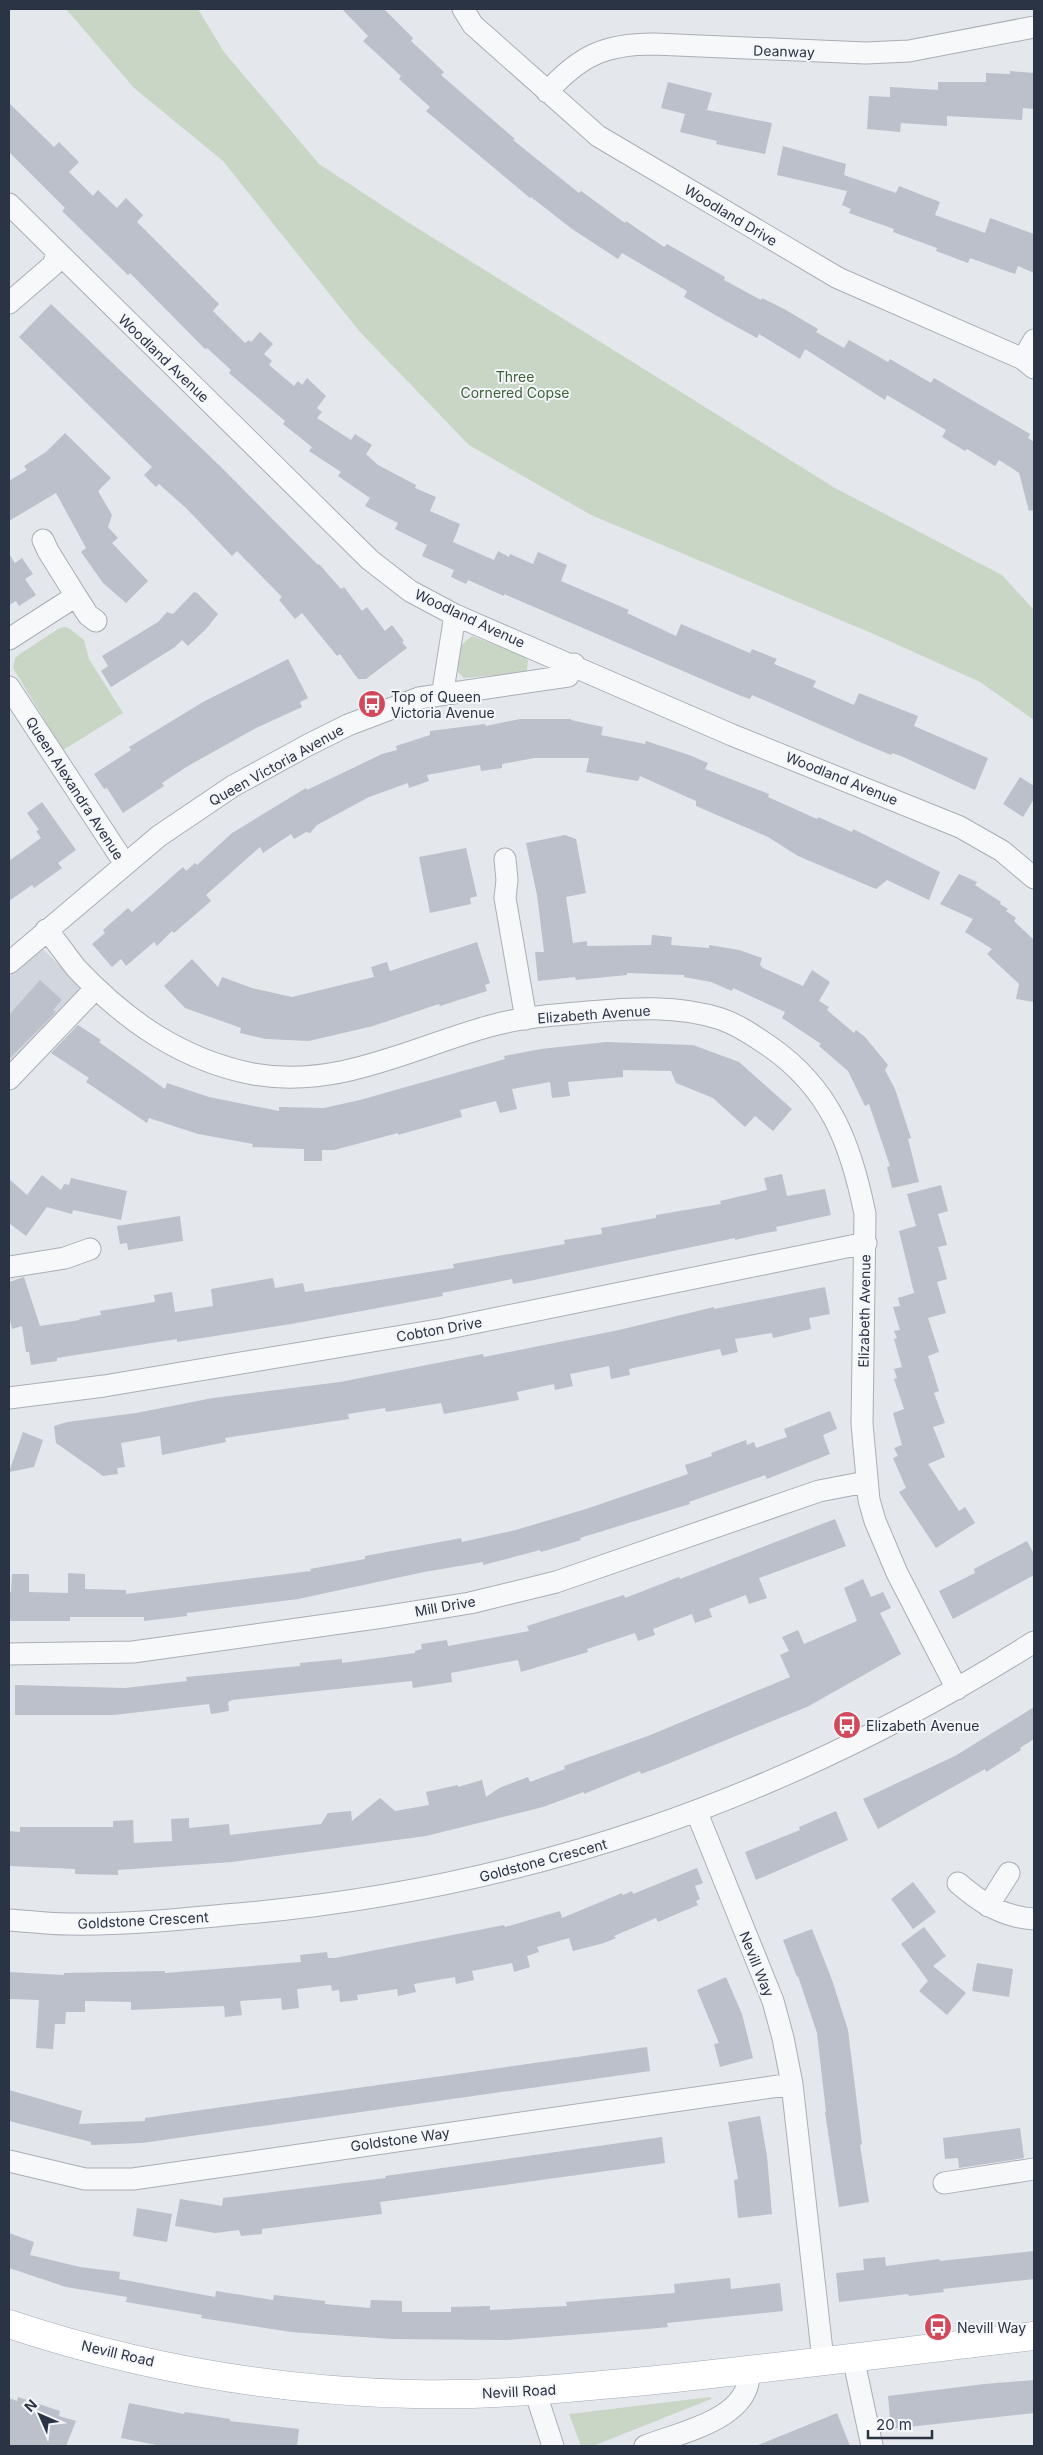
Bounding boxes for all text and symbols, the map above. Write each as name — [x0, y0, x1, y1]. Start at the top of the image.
street label: Deanway — [753, 41, 815, 61]
street label: Woodland Drive — [682, 181, 780, 249]
street label: Woodland Avenue — [115, 310, 213, 406]
park label: Three Cornered Copse — [461, 368, 570, 401]
street label: Woodland Avenue — [412, 585, 528, 651]
place label: Top of Queen Victoria Avenue — [391, 688, 495, 721]
bus stop icon: Top of Queen Victoria Avenue — [357, 689, 387, 719]
street label: Queen Alexandra Avenue — [22, 713, 128, 863]
street label: Queen Victoria Avenue — [206, 721, 346, 809]
street label: Woodland Avenue — [783, 748, 901, 808]
street label: Elizabeth Avenue — [537, 1002, 651, 1026]
street label: Elizabeth Avenue — [855, 1254, 873, 1368]
street label: Cobton Drive — [395, 1313, 483, 1345]
street label: Mill Drive — [413, 1592, 477, 1620]
bus stop icon: Elizabeth Avenue — [832, 1710, 862, 1740]
place label: Elizabeth Avenue — [866, 1717, 980, 1734]
street label: Goldstone Crescent — [477, 1835, 609, 1885]
street label: Goldstone Crescent — [77, 1908, 209, 1932]
street label: Nevill Way — [736, 1929, 778, 1999]
street label: Goldstone Way — [349, 2124, 451, 2154]
bus stop icon: Nevill Way — [923, 2312, 953, 2342]
place label: Nevill Way — [957, 2319, 1026, 2336]
street label: Nevill Road — [80, 2336, 156, 2370]
street label: Nevill Road — [482, 2381, 556, 2401]
north arrow — [15, 2390, 65, 2440]
text: N — [21, 2396, 40, 2415]
scale bar — [868, 2408, 932, 2440]
text: 20 m — [876, 2415, 912, 2434]

